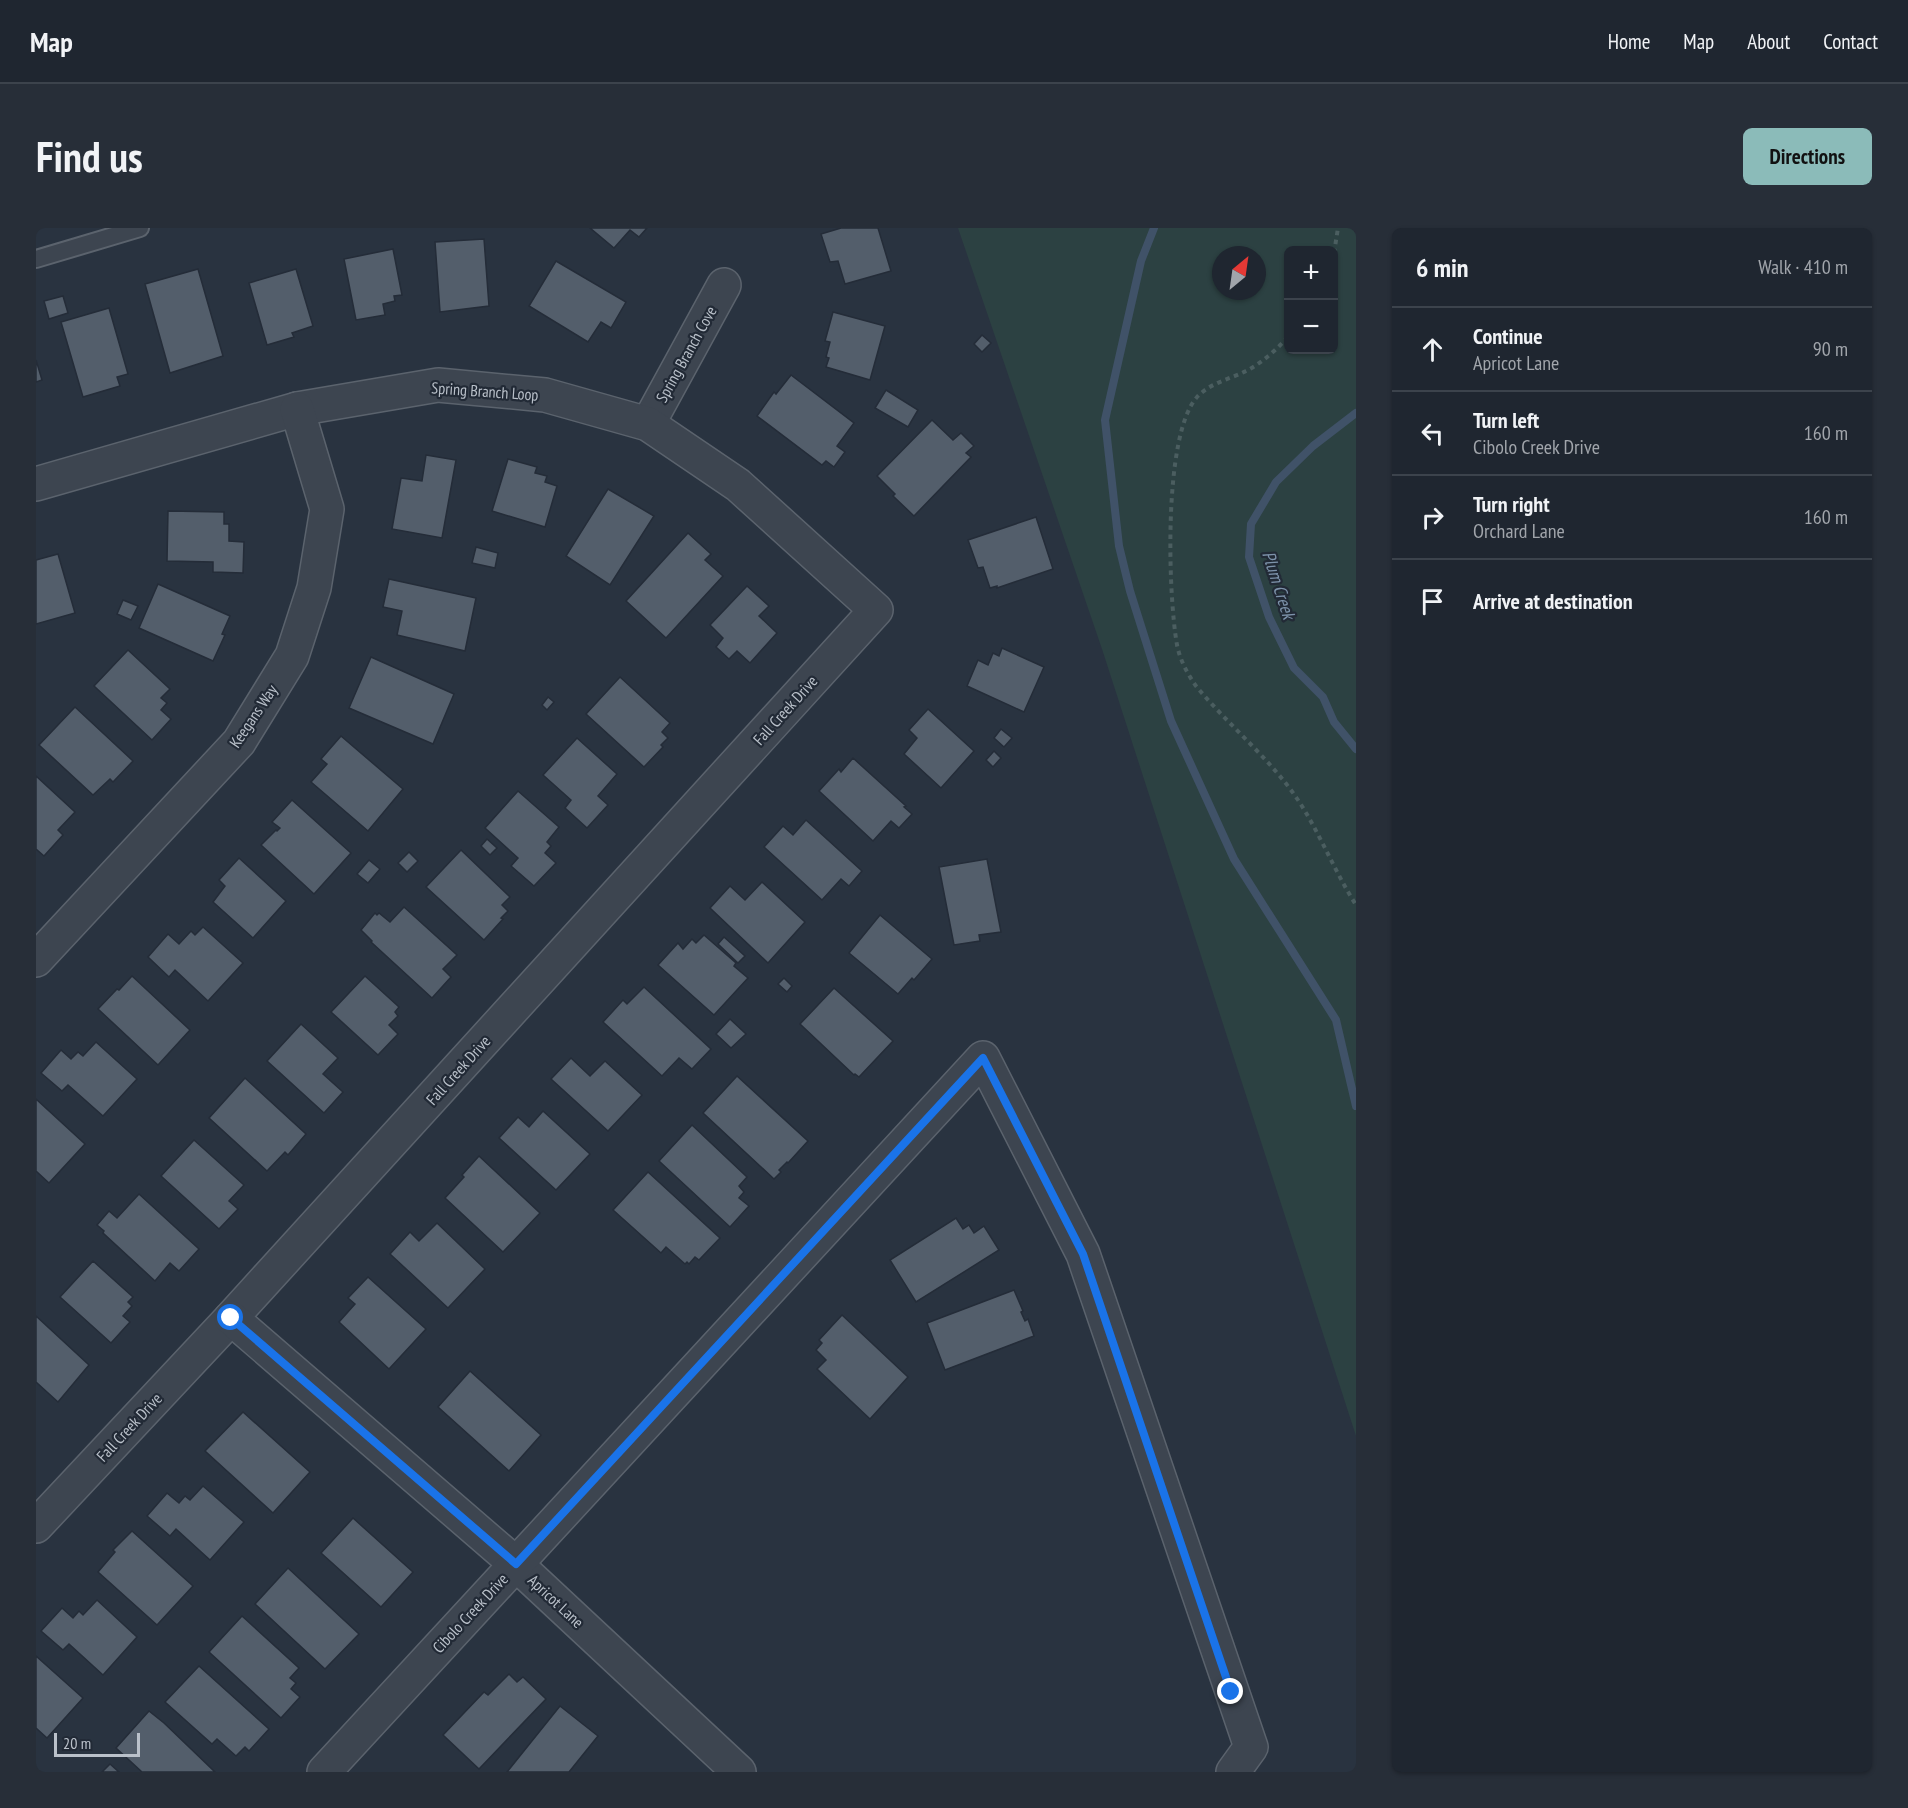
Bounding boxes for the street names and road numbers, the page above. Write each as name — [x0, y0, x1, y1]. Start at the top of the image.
street label: Spring Branch Cove — [651, 302, 721, 406]
street label: Spring Branch Loop — [431, 377, 539, 405]
street label: Fall Creek Drive — [749, 671, 821, 749]
street label: Keegans Way — [225, 681, 281, 751]
street label: Fall Creek Drive — [422, 1031, 494, 1109]
street label: Fall Creek Drive — [92, 1388, 166, 1466]
street label: Cibolo Creek Drive — [428, 1569, 512, 1657]
street label: Apricot Lane — [524, 1570, 588, 1632]

